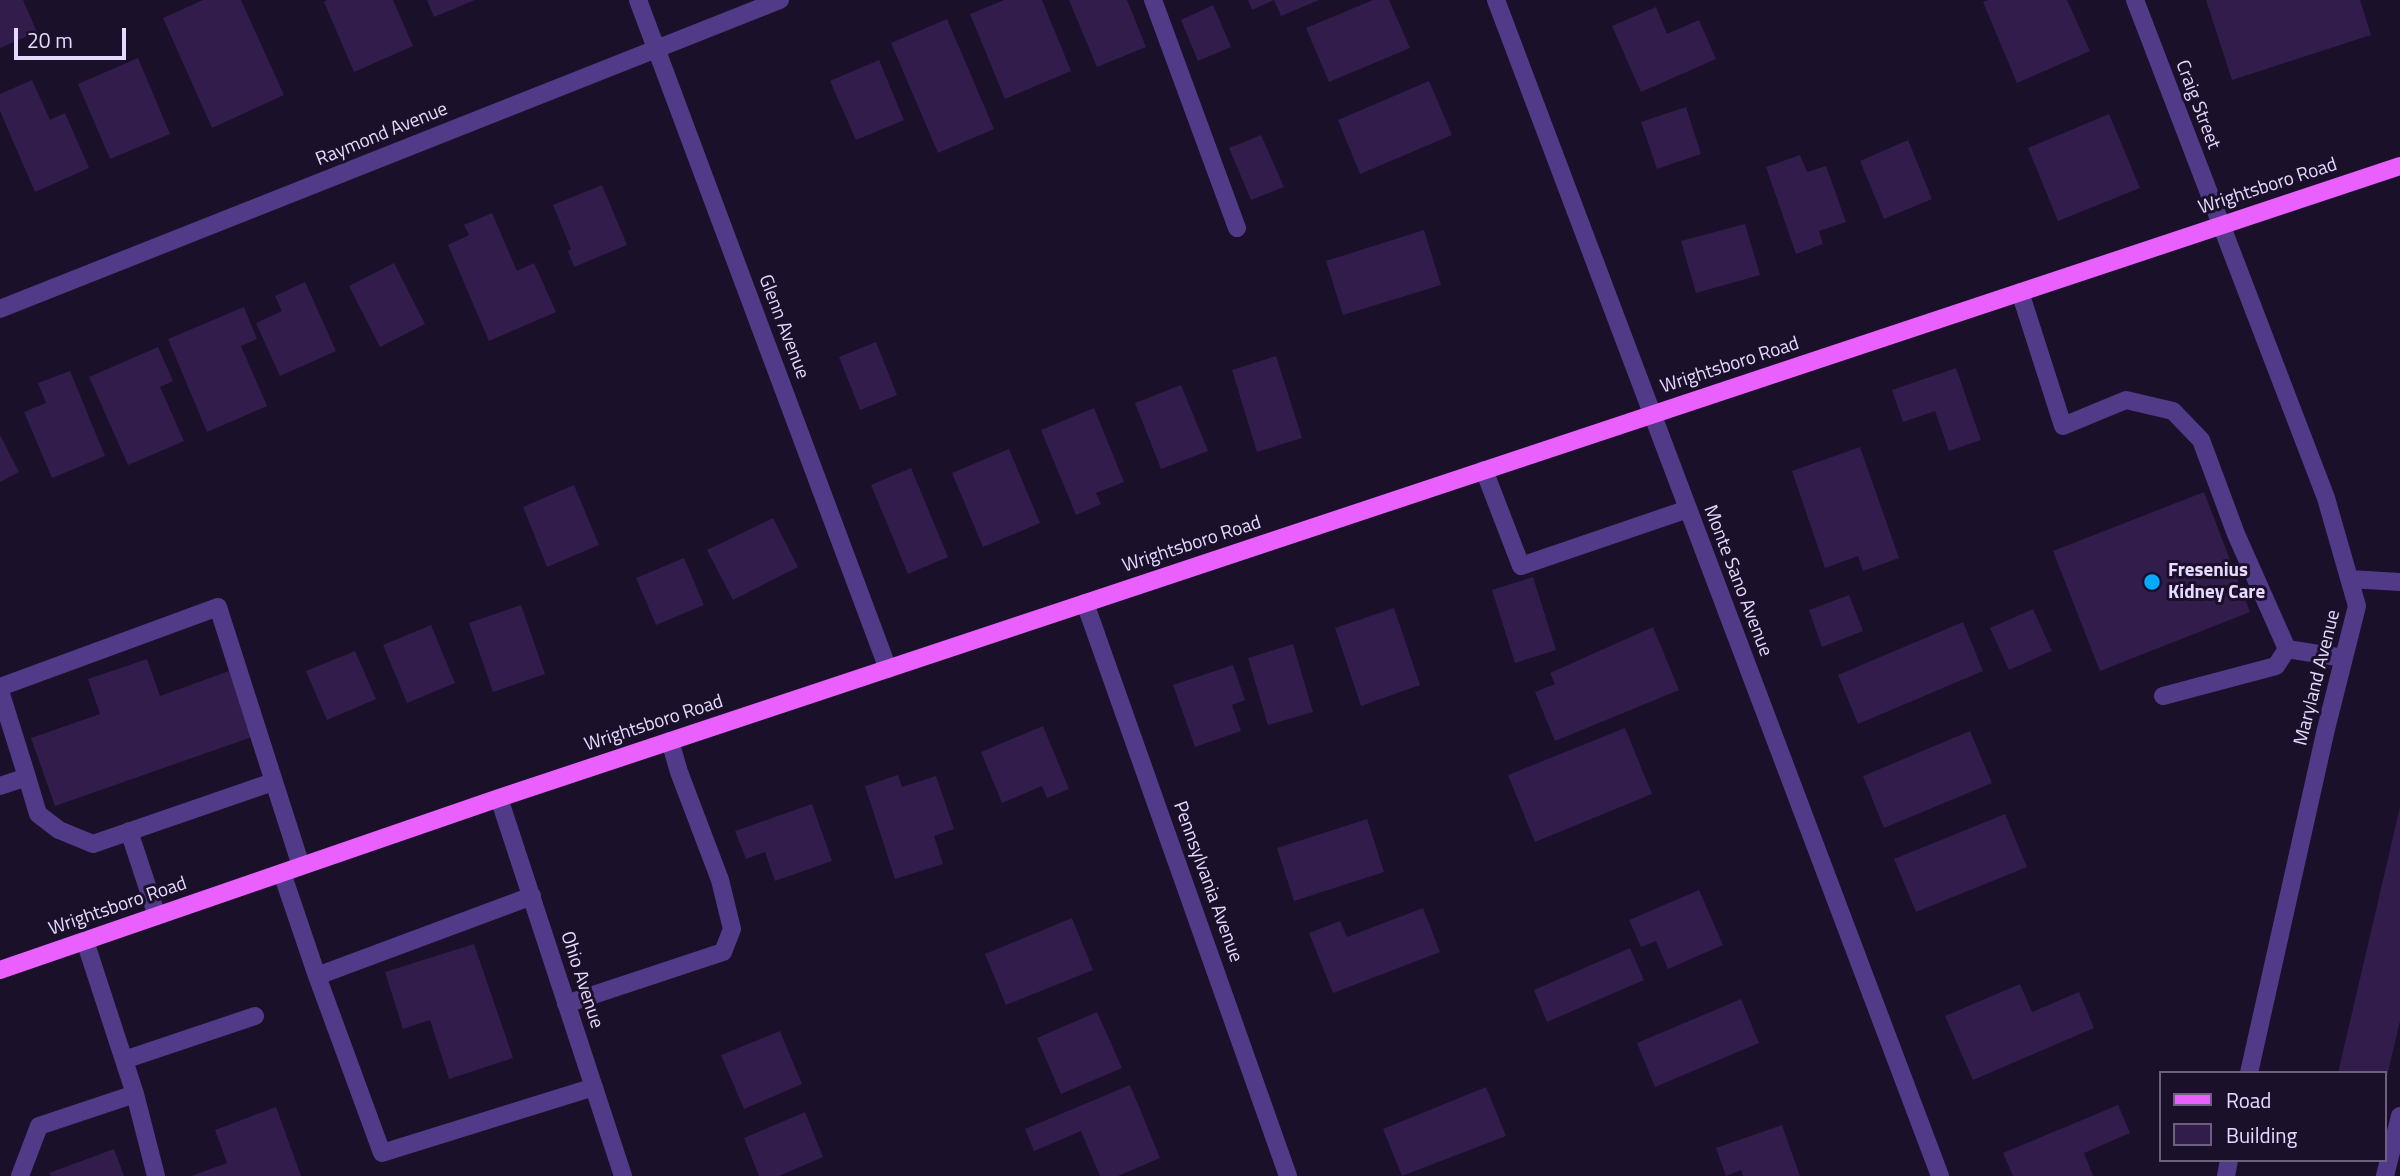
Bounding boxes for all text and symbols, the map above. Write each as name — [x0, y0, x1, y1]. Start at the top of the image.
scale bar — [18, 14, 130, 58]
text: 20 m — [27, 24, 73, 56]
street label: Craig Street — [2170, 57, 2224, 153]
street label: Raymond Avenue — [313, 98, 451, 172]
street label: Wrightsboro Road — [2196, 154, 2340, 220]
street label: Glenn Avenue — [753, 272, 813, 382]
street label: Wrightsboro Road — [1658, 333, 1802, 399]
street label: Monte Sano Avenue — [1698, 502, 1776, 660]
street label: Wrightsboro Road — [1120, 512, 1264, 578]
place label: Fresenius Kidney Care — [2168, 560, 2265, 604]
marker: Fresenius Kidney Care — [2142, 572, 2162, 592]
street label: Maryland Avenue — [2290, 608, 2346, 748]
street label: Wrightsboro Road — [582, 691, 726, 757]
street label: Pennsylvania Avenue — [1167, 798, 1247, 966]
street label: Wrightsboro Road — [46, 873, 190, 941]
street label: Ohio Avenue — [555, 929, 607, 1031]
legend — [2158, 1071, 2386, 1162]
text: Road — [2226, 1084, 2271, 1116]
text: Building — [2226, 1119, 2297, 1151]

